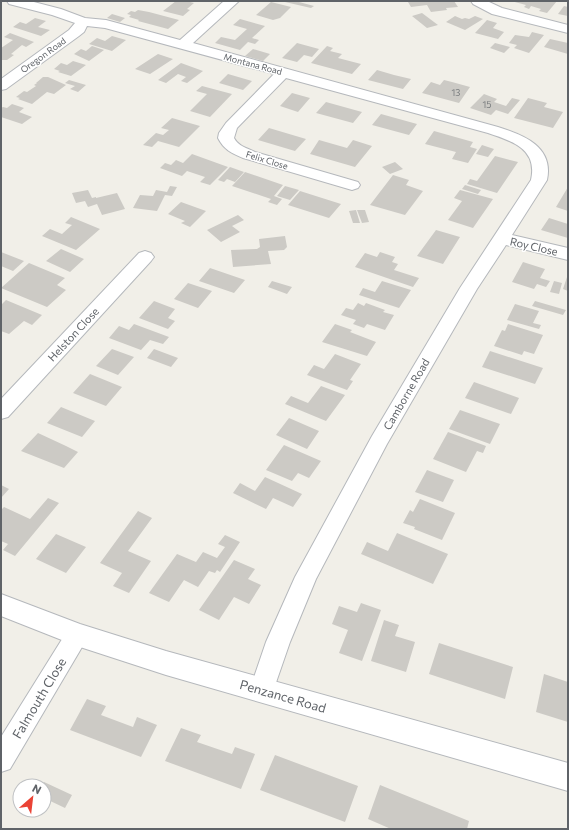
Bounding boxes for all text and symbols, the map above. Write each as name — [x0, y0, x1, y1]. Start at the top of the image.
street label: Oregon Road — [18, 35, 68, 75]
street label: Montana Road — [223, 51, 283, 77]
house number: 13 — [452, 87, 460, 98]
house number: 15 — [482, 99, 492, 110]
street label: Felix Close — [245, 148, 290, 172]
street label: Roy Close — [509, 234, 559, 258]
street label: Helston Close — [45, 304, 101, 364]
street label: Camborne Road — [380, 356, 432, 432]
street label: Falmouth Close — [9, 655, 70, 741]
street label: Penzance Road — [238, 676, 328, 716]
north arrow — [12, 778, 52, 818]
text: N — [30, 781, 44, 796]

